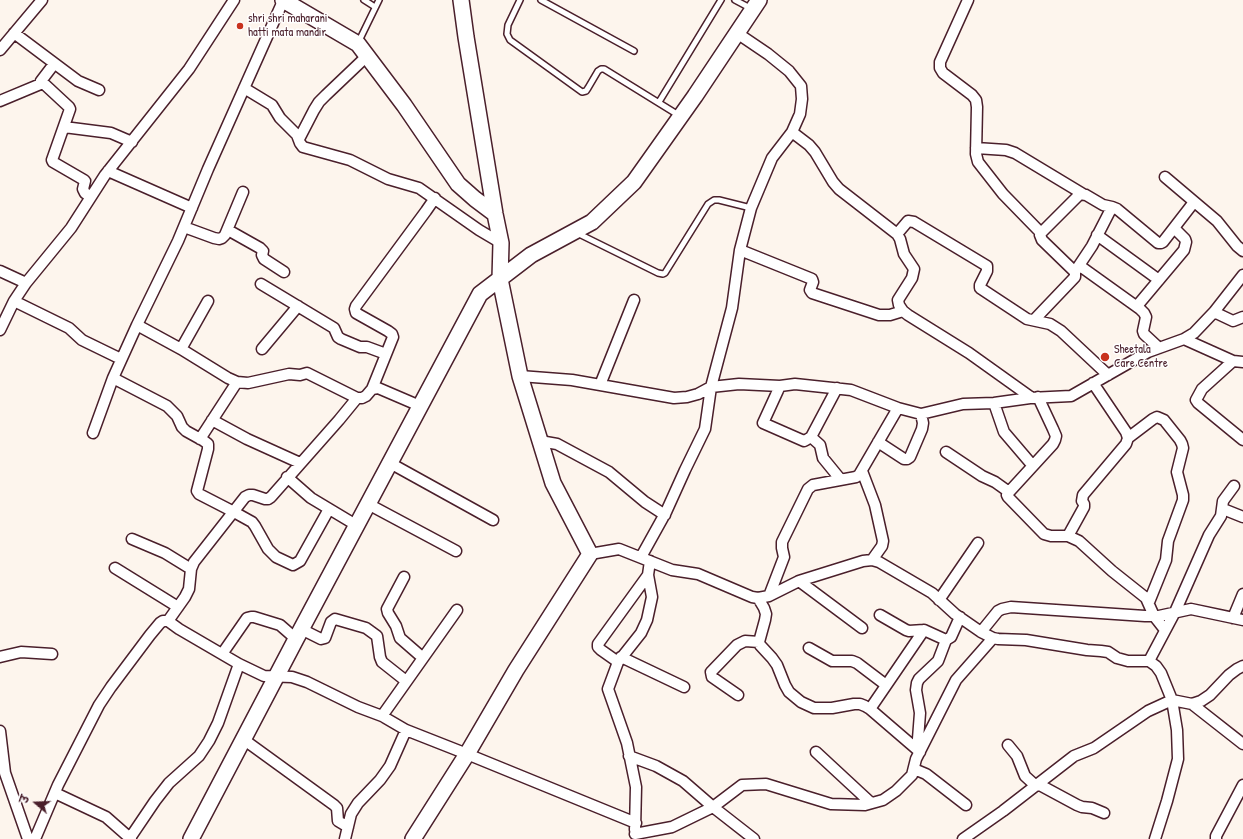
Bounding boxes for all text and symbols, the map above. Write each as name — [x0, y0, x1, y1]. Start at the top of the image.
place label: shri shri maharani hatti mata mandir — [248, 12, 327, 40]
marker: shri shri maharani hatti mata mandir — [235, 21, 245, 31]
place label: Sheetala Care Centre — [1114, 343, 1168, 371]
marker: Sheetala Care Centre — [1099, 351, 1111, 363]
north arrow — [16, 783, 56, 823]
text: उ — [17, 793, 32, 805]

